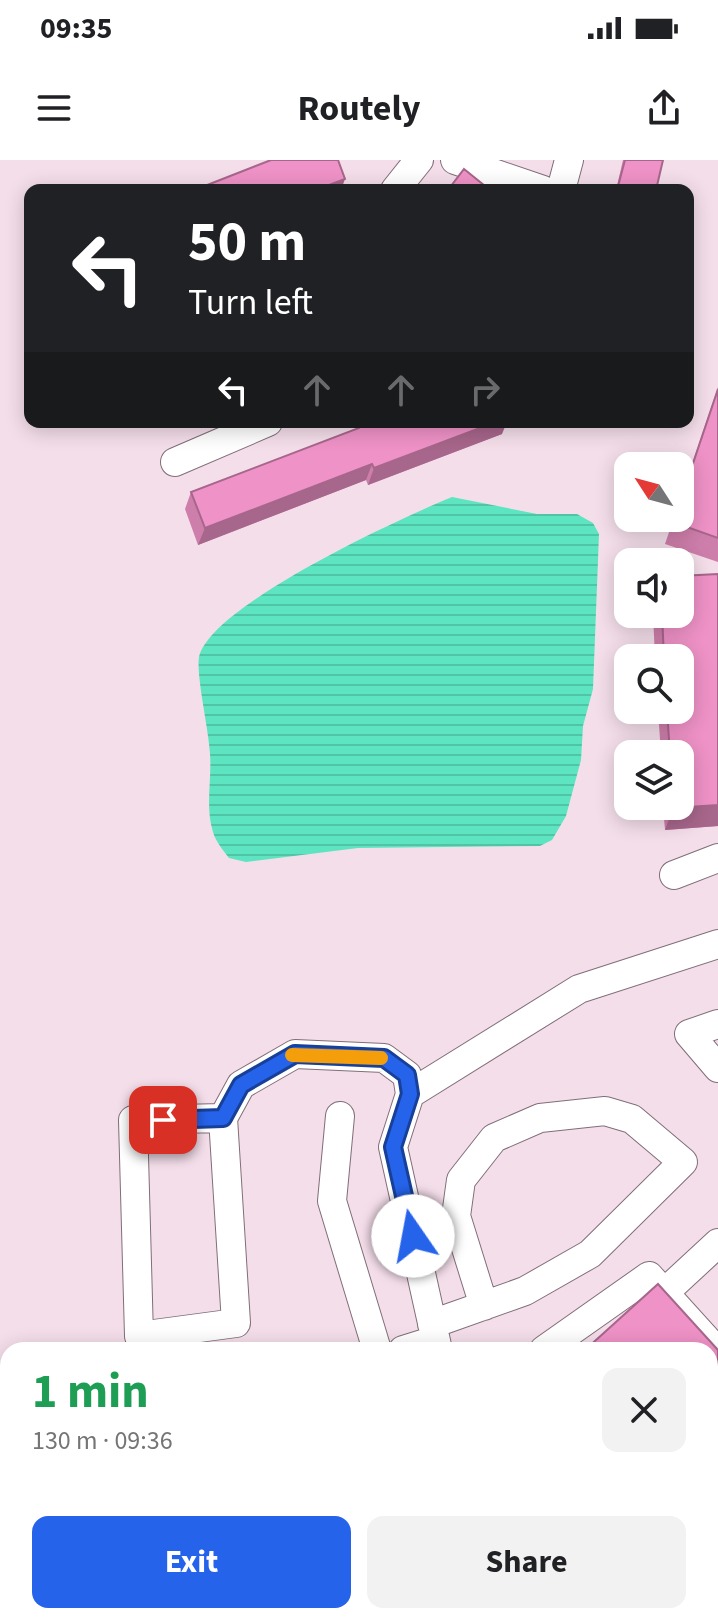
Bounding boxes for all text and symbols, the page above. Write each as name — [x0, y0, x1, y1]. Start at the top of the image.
text: 09:35 — [40, 7, 112, 50]
text: Routely — [298, 83, 420, 134]
icon: menu — [32, 86, 76, 130]
icon: share — [642, 86, 686, 130]
text: 50 m — [188, 203, 306, 282]
icon: left — [56, 216, 160, 320]
text: Turn left — [188, 277, 313, 328]
icon: left — [211, 368, 255, 412]
icon: ahead — [295, 368, 339, 412]
icon: ahead — [379, 368, 423, 412]
icon: right — [463, 368, 507, 412]
north arrow — [614, 452, 694, 532]
map controls — [614, 452, 694, 820]
button: sound — [614, 548, 694, 628]
button: search — [614, 644, 694, 724]
button: layers — [614, 740, 694, 820]
pin — [129, 1086, 197, 1154]
icon: arrive — [141, 1098, 185, 1142]
position arrow — [371, 1194, 455, 1278]
text: 1 min — [32, 1358, 149, 1426]
button: close — [602, 1368, 686, 1452]
text: 130 m · 09:36 — [32, 1422, 173, 1459]
button: Exit — [32, 1516, 351, 1608]
button: Share — [367, 1516, 686, 1608]

